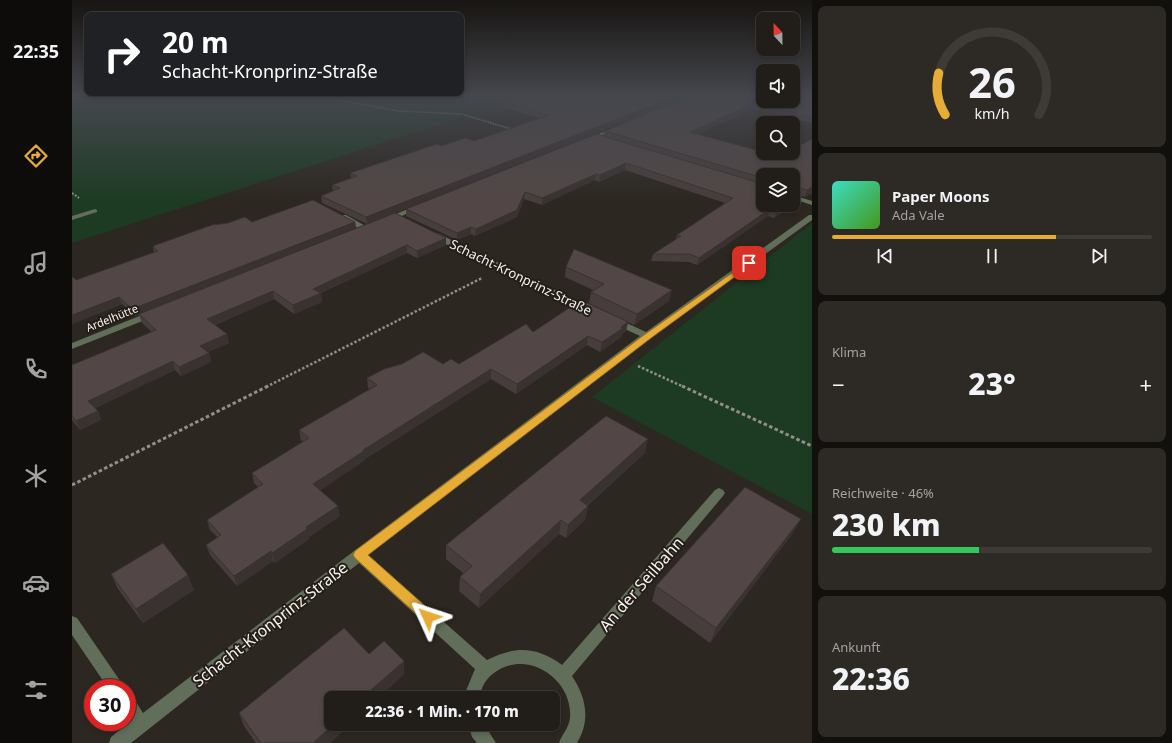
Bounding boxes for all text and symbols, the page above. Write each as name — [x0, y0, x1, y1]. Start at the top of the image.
north arrow — [756, 12, 800, 56]
map controls — [756, 12, 800, 212]
text: 20 m — [162, 23, 229, 61]
icon: right — [96, 28, 148, 80]
text: 22:35 — [13, 39, 59, 63]
text: 26 — [968, 54, 1016, 110]
text: Schacht-Kronprinz-Straße — [162, 59, 378, 83]
button: sound — [756, 64, 800, 108]
text: km/h — [974, 103, 1010, 122]
button: search — [756, 116, 800, 160]
icon: directions — [22, 142, 50, 170]
button: layers — [756, 168, 800, 212]
text: Paper Moons — [892, 186, 990, 206]
text: Ada Vale — [892, 206, 945, 224]
street label: Schacht-Kronprinz-Straße — [447, 235, 595, 319]
icon: previous — [874, 245, 896, 267]
icon: pause — [981, 245, 1003, 267]
icon: next — [1088, 245, 1110, 267]
pin — [732, 246, 766, 280]
icon: music — [22, 249, 50, 277]
icon: arrive — [738, 252, 760, 274]
street label: Ardelhütte — [84, 300, 140, 335]
text: Klima — [832, 343, 866, 361]
icon: phone — [22, 355, 50, 383]
text: 23° — [968, 363, 1016, 404]
text: − — [832, 369, 845, 399]
text: + — [1139, 369, 1152, 399]
icon: climate — [22, 462, 50, 490]
text: Reichweite · 46% — [832, 484, 934, 502]
text: 230 km — [832, 504, 941, 545]
street label: An der Seilbahn — [594, 532, 688, 636]
street label: Schacht-Kronprinz-Straße — [188, 556, 352, 692]
icon: car — [22, 569, 50, 597]
position arrow — [407, 596, 449, 638]
text: Ankunft — [832, 638, 881, 656]
text: 22:36 — [832, 658, 910, 699]
icon: filters — [22, 676, 50, 704]
speed limit sign: 30 — [84, 679, 136, 731]
text: 22:36 · 1 Min. · 170 m — [365, 701, 519, 721]

